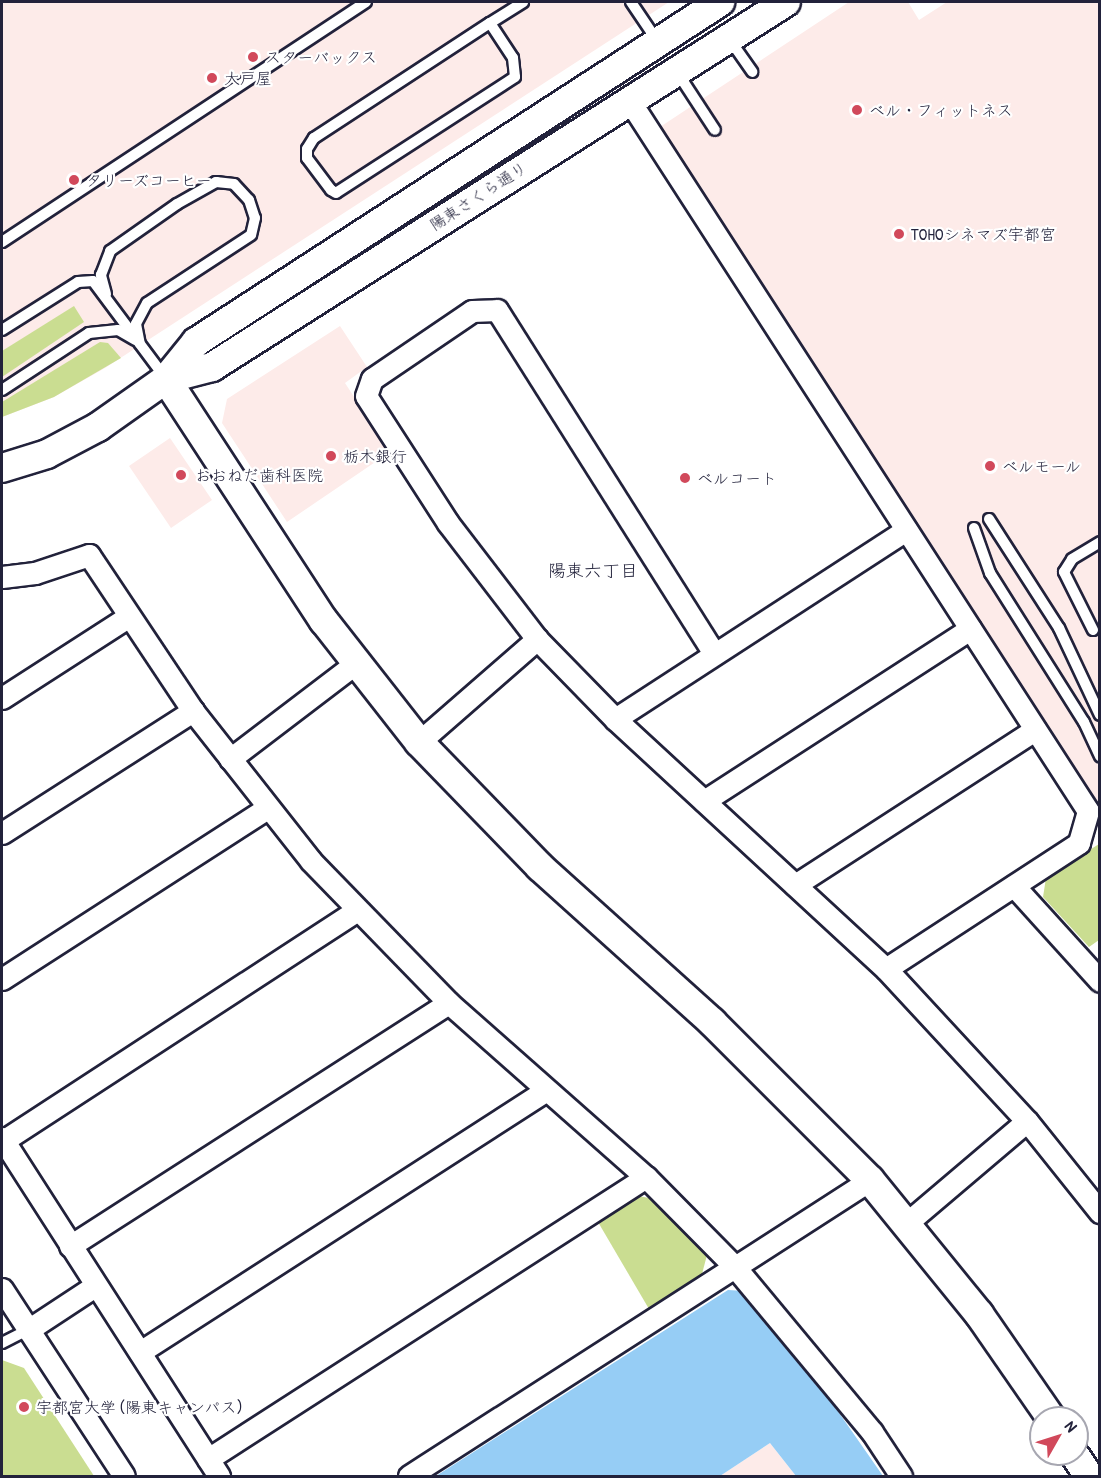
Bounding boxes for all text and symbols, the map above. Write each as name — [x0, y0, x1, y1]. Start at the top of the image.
place label: スターバックス — [265, 47, 377, 67]
marker: スターバックス — [246, 50, 260, 64]
place label: 大戸屋 — [224, 68, 272, 88]
marker: 大戸屋 — [205, 71, 219, 85]
place label: ベル・フィットネス — [869, 100, 1013, 120]
marker: ベル・フィットネス — [850, 103, 864, 117]
street label: 陽東さくら通り — [426, 157, 530, 235]
place label: タリーズコーヒー — [86, 170, 213, 190]
marker: タリーズコーヒー — [67, 173, 81, 187]
place label: TOHOシネマズ宇都宮 — [911, 224, 1056, 244]
marker: TOHOシネマズ宇都宮 — [892, 227, 906, 241]
place label: 栃木銀行 — [343, 446, 407, 466]
marker: 栃木銀行 — [324, 449, 338, 463]
place label: ベルモール — [1002, 456, 1082, 476]
marker: ベルモール — [983, 459, 997, 473]
place label: おおねだ歯科医院 — [195, 465, 323, 485]
marker: おおねだ歯科医院 — [172, 466, 190, 484]
place label: ベルコート — [697, 468, 777, 488]
marker: ベルコート — [678, 471, 692, 485]
district label: 陽東六丁目 — [548, 560, 638, 582]
place label: 宇都宮大学 (陽東キャンパス) — [36, 1397, 243, 1417]
marker: 宇都宮大学 (陽東キャンパス) — [17, 1400, 31, 1414]
north arrow — [1029, 1406, 1089, 1466]
text: N — [1060, 1416, 1083, 1436]

